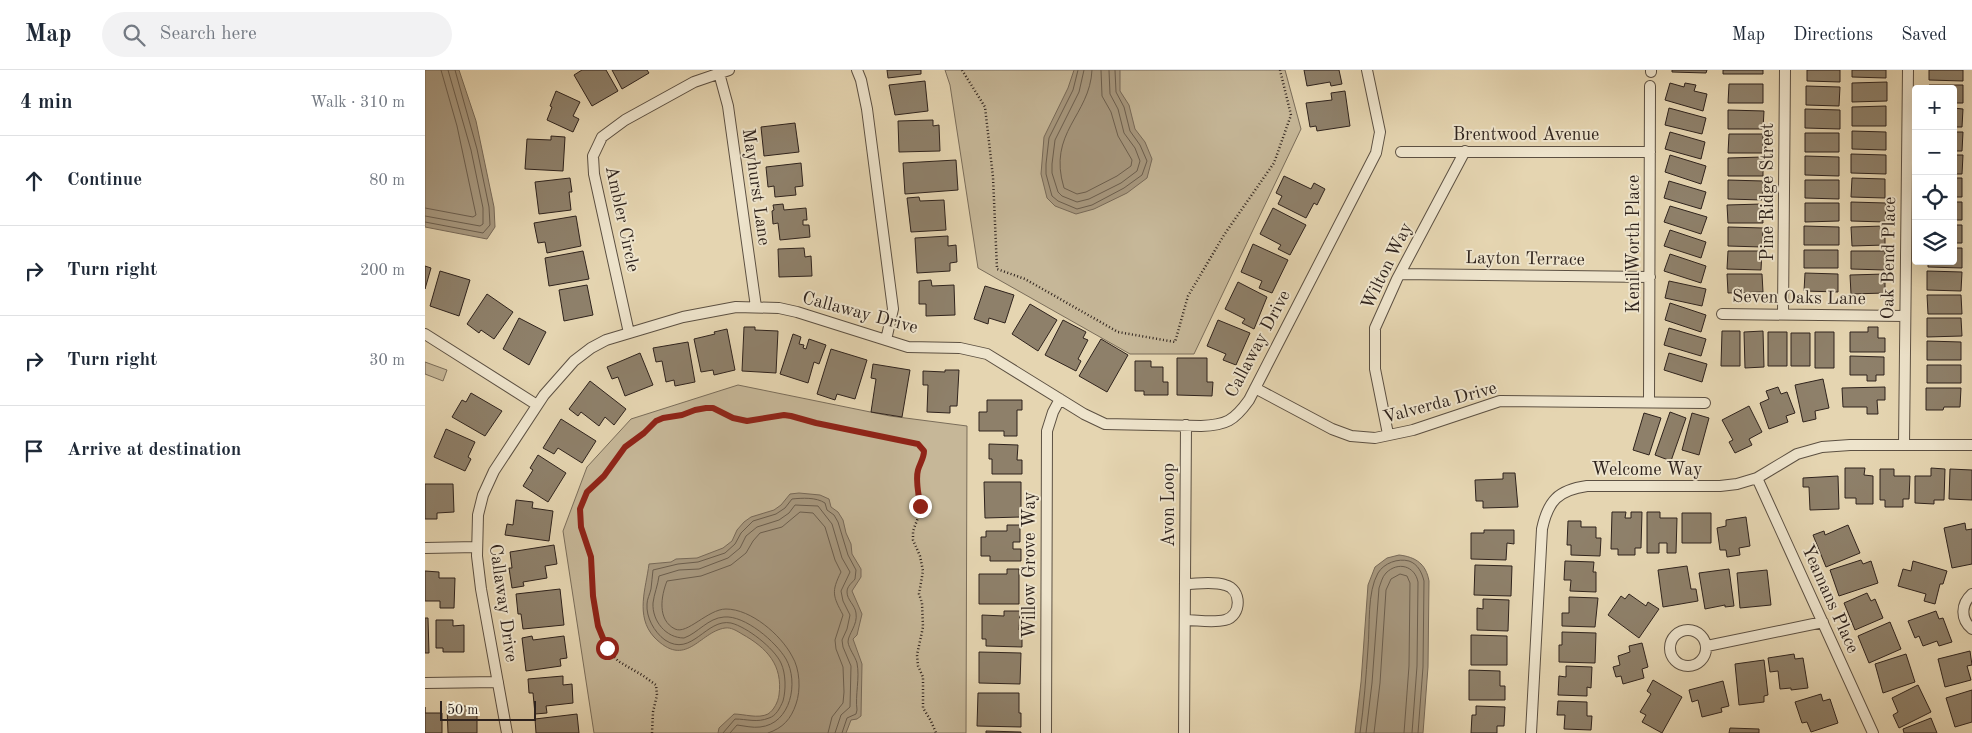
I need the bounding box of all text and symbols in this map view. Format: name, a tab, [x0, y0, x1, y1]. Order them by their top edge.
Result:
search box	[102, 12, 452, 57]
icon: search	[120, 21, 148, 49]
text: Map	[25, 23, 72, 47]
text: Search here	[160, 25, 257, 44]
text: Map	[1732, 26, 1765, 44]
text: Directions	[1793, 26, 1873, 44]
text: Saved	[1901, 26, 1947, 44]
map controls	[1912, 85, 1957, 265]
button: +	[1912, 85, 1957, 130]
text: 4 min	[20, 92, 73, 113]
text: Walk · 310 m	[310, 95, 405, 111]
street label: Pine Ridge Street	[1759, 123, 1777, 261]
street label: Brentwood Avenue	[1453, 126, 1599, 144]
street label: Mayhurst Lane	[739, 127, 773, 247]
button: −	[1912, 130, 1957, 175]
street label: Ambler Circle	[602, 164, 642, 274]
icon: ahead	[20, 167, 48, 195]
text: Continue	[67, 171, 142, 190]
text: 80 m	[369, 173, 405, 189]
street label: KenilWorth Place	[1625, 175, 1643, 313]
button: locate	[1912, 175, 1957, 220]
street label: Oak Bend Place	[1879, 196, 1899, 320]
street label: Wilton Way	[1358, 219, 1416, 312]
button: layers	[1912, 220, 1957, 265]
street label: Layton Terrace	[1465, 249, 1585, 269]
icon: right	[20, 257, 48, 285]
text: Turn right	[67, 261, 157, 280]
text: 200 m	[360, 263, 405, 279]
street label: Callaway Drive	[1222, 287, 1294, 401]
street label: Seven Oaks Lane	[1732, 288, 1866, 308]
street label: Callaway Drive	[800, 289, 920, 337]
icon: right	[20, 347, 48, 375]
text: Turn right	[67, 351, 157, 370]
text: 30 m	[369, 353, 405, 369]
street label: Valverda Drive	[1381, 379, 1499, 427]
icon: arrive	[20, 437, 48, 465]
text: Arrive at destination	[67, 441, 241, 460]
street label: Welcome Way	[1592, 461, 1703, 479]
street label: Avon Loop	[1160, 463, 1178, 547]
street label: Willow Grove Way	[1021, 491, 1039, 639]
route end	[909, 495, 932, 518]
street label: Yeamans Place	[1798, 542, 1862, 656]
street label: Callaway Drive	[486, 543, 520, 663]
route start	[596, 637, 619, 660]
scale bar	[440, 698, 536, 721]
text: 50 m	[447, 703, 478, 717]

